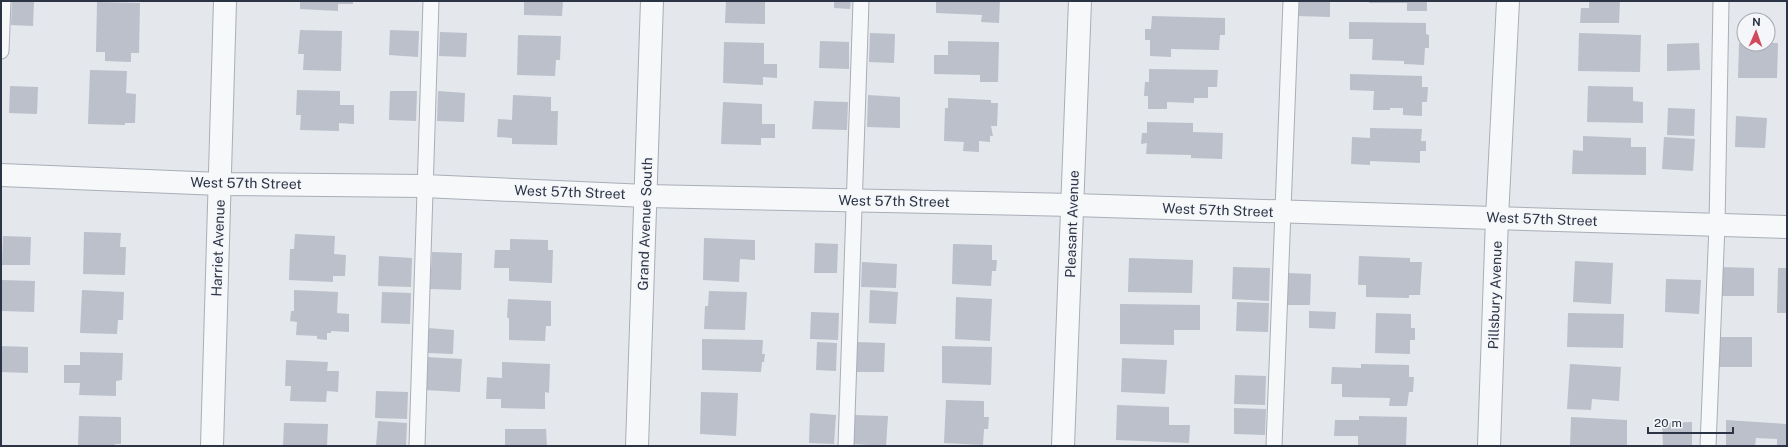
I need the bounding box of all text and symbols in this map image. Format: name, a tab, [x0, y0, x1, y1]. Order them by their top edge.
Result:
north arrow	[1736, 12, 1776, 52]
text: N	[1752, 16, 1761, 28]
street label: Grand Avenue South	[635, 157, 655, 291]
street label: Pleasant Avenue	[1062, 170, 1082, 278]
street label: West 57th Street	[190, 174, 302, 192]
street label: West 57th Street	[514, 182, 626, 202]
street label: West 57th Street	[838, 192, 950, 210]
street label: Harriet Avenue	[208, 199, 228, 297]
street label: West 57th Street	[1162, 200, 1274, 220]
street label: West 57th Street	[1486, 209, 1598, 229]
street label: Pillsbury Avenue	[1485, 240, 1505, 350]
scale bar	[1648, 409, 1733, 435]
text: 20 m	[1654, 416, 1682, 430]

